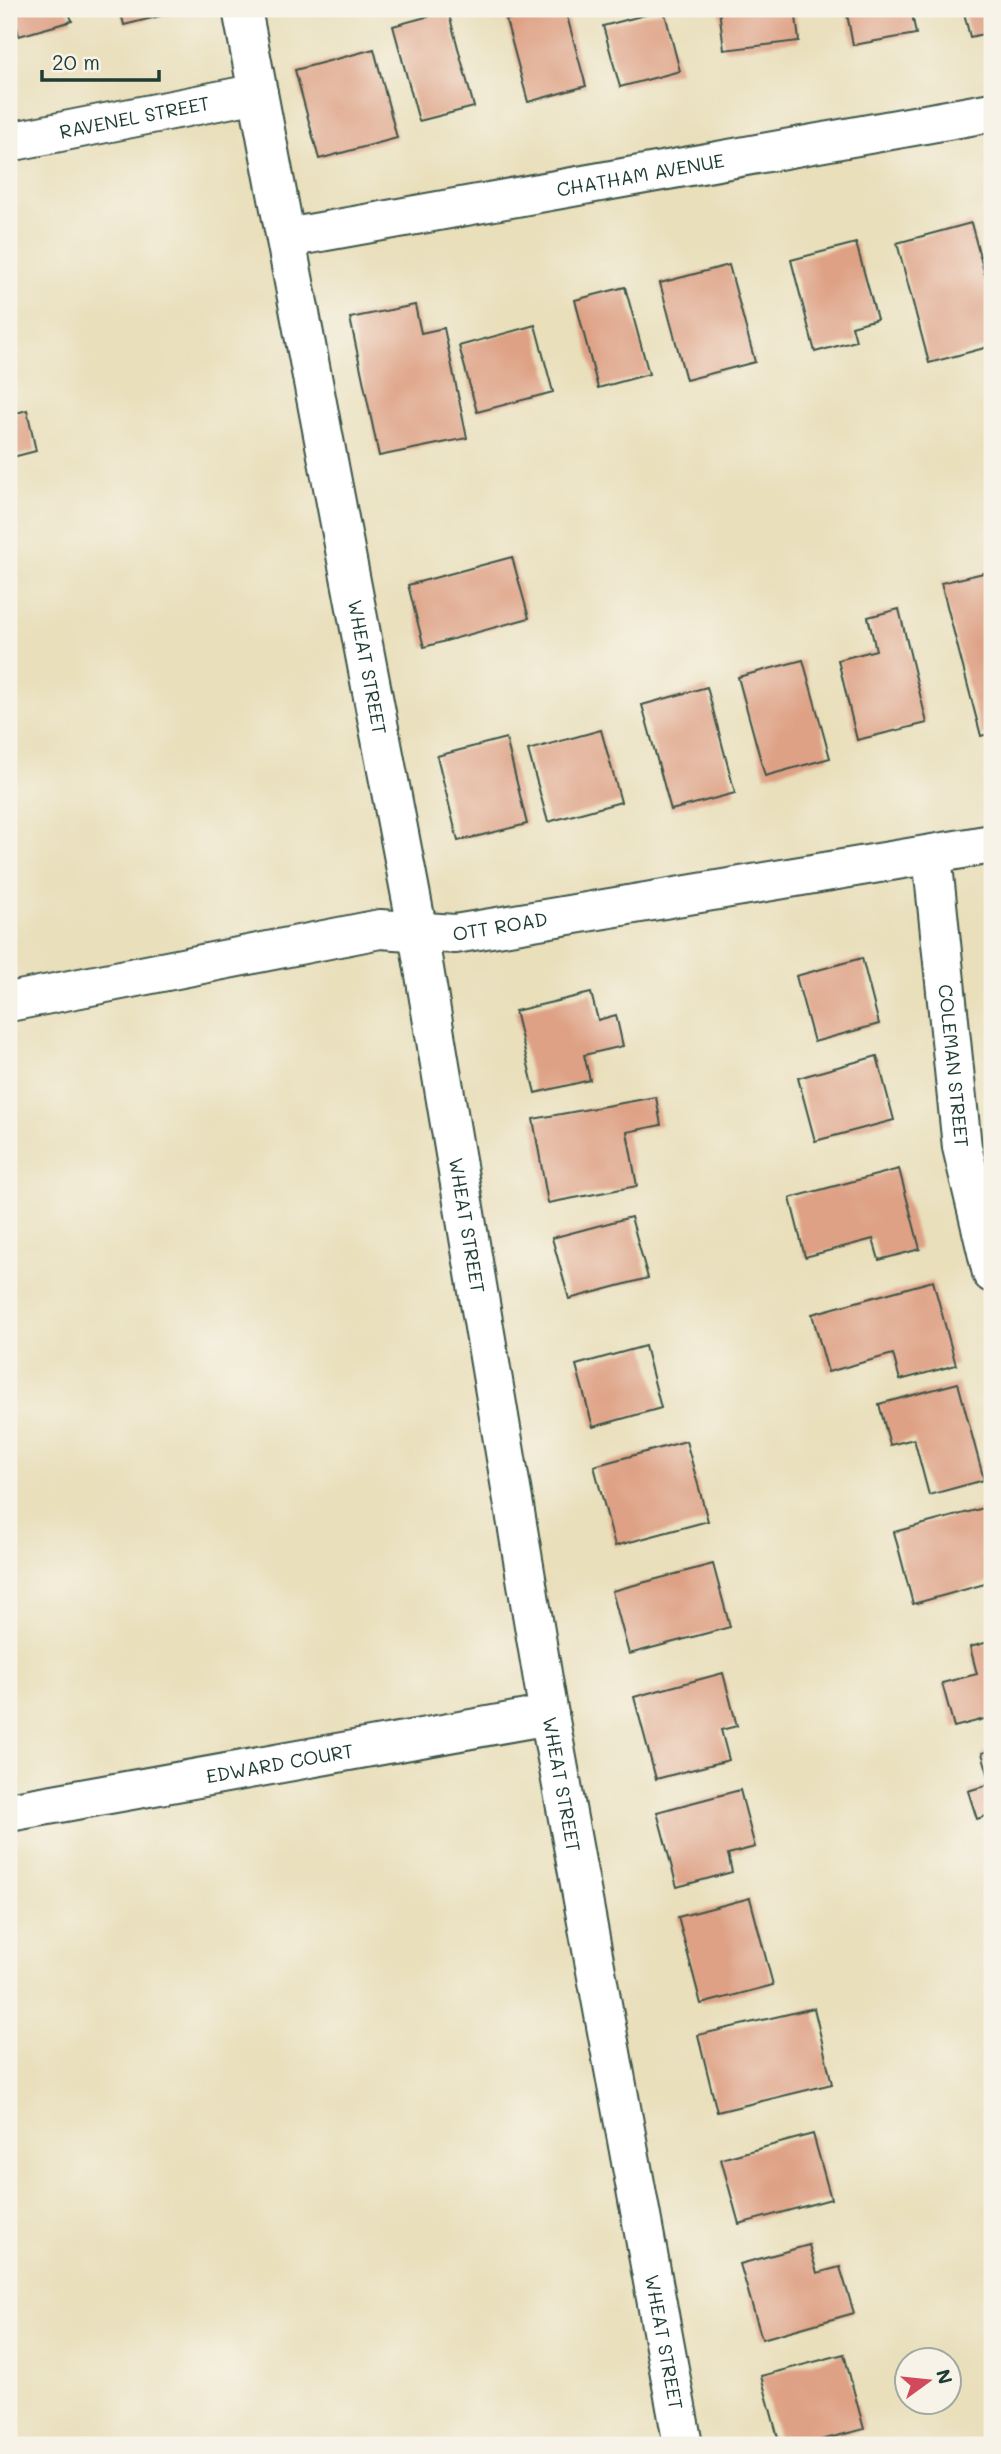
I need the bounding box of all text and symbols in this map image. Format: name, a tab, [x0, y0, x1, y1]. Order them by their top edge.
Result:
scale bar	[42, 38, 159, 82]
text: 20 m	[52, 48, 100, 75]
street label: RAVENEL STREET	[57, 90, 212, 144]
street label: CHATHAM AVENUE	[554, 147, 726, 202]
street label: WHEAT STREET	[343, 598, 393, 737]
street label: OTT ROAD	[451, 906, 549, 946]
street label: COLEMAN STREET	[933, 983, 975, 1149]
street label: WHEAT STREET	[444, 1156, 491, 1295]
street label: WHEAT STREET	[538, 1715, 587, 1854]
street label: EDWARD COURT	[204, 1737, 355, 1788]
street label: WHEAT STREET	[640, 2272, 689, 2411]
north arrow	[892, 2346, 962, 2416]
text: N	[931, 2366, 959, 2387]

